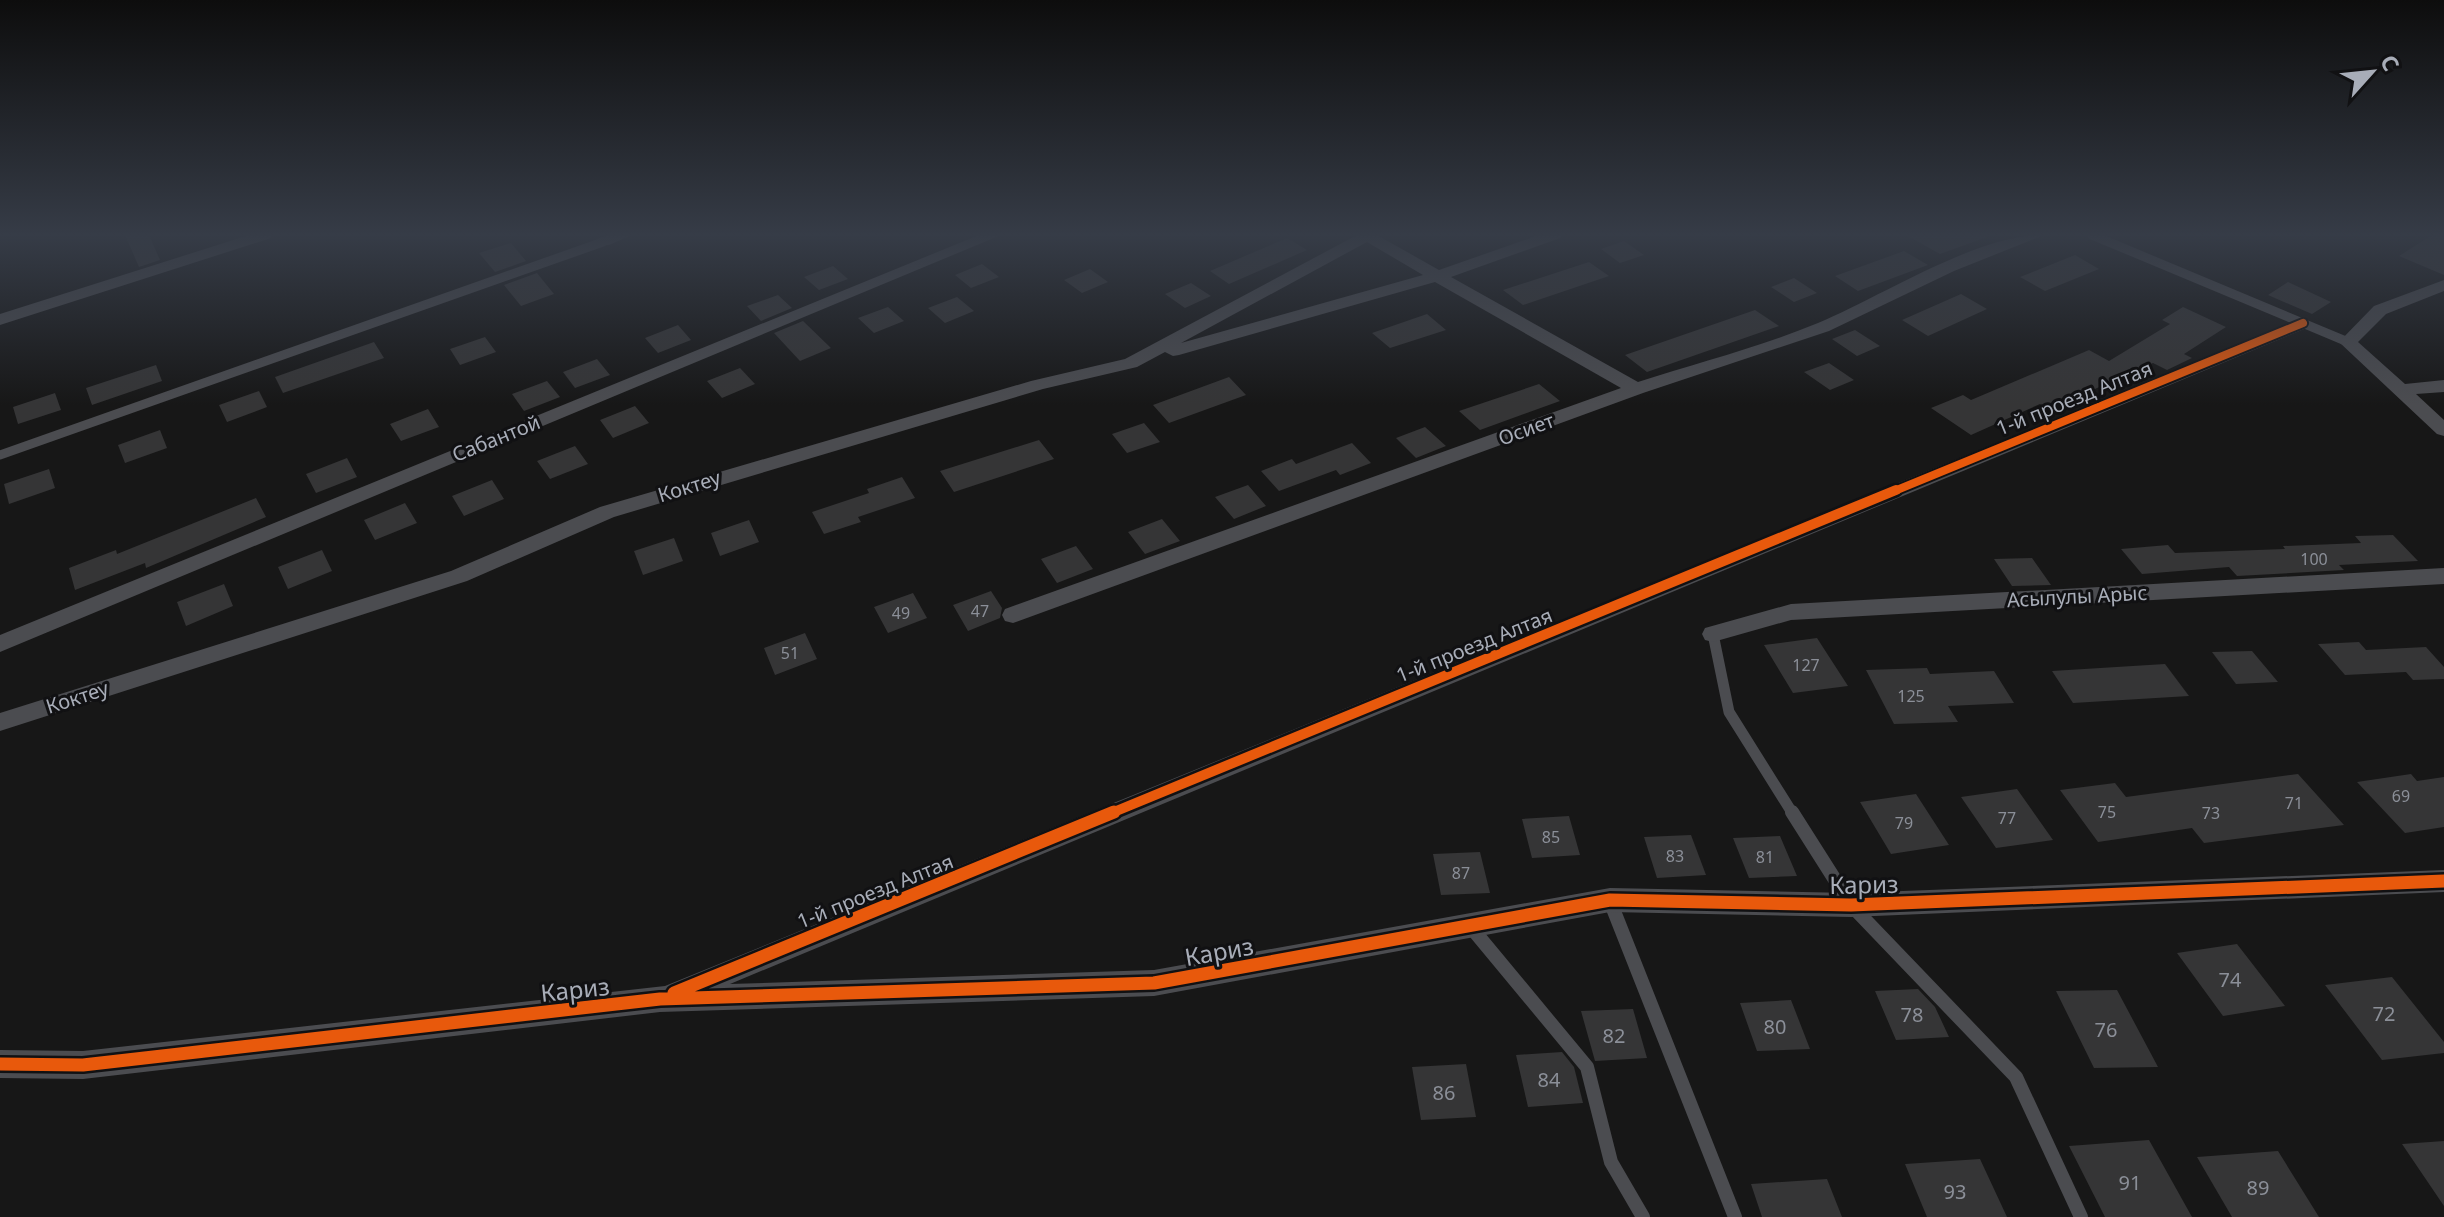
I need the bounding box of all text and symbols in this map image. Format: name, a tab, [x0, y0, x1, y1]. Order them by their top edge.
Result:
north arrow	[2332, 32, 2412, 112]
text: С	[2374, 49, 2407, 76]
street label: 1-й проезд Алтая	[1992, 354, 2156, 442]
street label: Осиет	[1494, 406, 1558, 452]
street label: Сабантой	[448, 408, 544, 468]
street label: Коктеу	[654, 463, 724, 508]
house number: 100	[2300, 548, 2328, 570]
street label: Асылулы Арыс	[2006, 579, 2148, 613]
house number: 47	[971, 600, 989, 622]
street label: 1-й проезд Алтая	[1392, 601, 1556, 689]
house number: 49	[892, 602, 910, 624]
house number: 51	[781, 642, 799, 664]
house number: 127	[1792, 654, 1820, 676]
street label: Коктеу	[42, 674, 113, 720]
house number: 125	[1897, 685, 1925, 707]
house number: 69	[2392, 785, 2410, 807]
house number: 71	[2285, 792, 2303, 814]
house number: 75	[2098, 801, 2116, 823]
house number: 73	[2202, 802, 2220, 824]
house number: 77	[1998, 807, 2016, 829]
house number: 79	[1895, 812, 1913, 834]
house number: 85	[1542, 826, 1560, 848]
house number: 83	[1666, 845, 1684, 867]
house number: 81	[1756, 846, 1774, 868]
street label: 1-й проезд Алтая	[793, 847, 957, 935]
house number: 87	[1452, 862, 1470, 884]
street label: Кариз	[1829, 867, 1899, 901]
street label: Кариз	[1182, 929, 1256, 973]
house number: 74	[2219, 966, 2242, 993]
street label: Кариз	[539, 969, 611, 1009]
house number: 72	[2373, 1000, 2395, 1027]
house number: 78	[1901, 1001, 1923, 1028]
house number: 80	[1764, 1013, 1786, 1040]
house number: 76	[2095, 1016, 2117, 1043]
house number: 82	[1603, 1022, 1625, 1049]
house number: 84	[1538, 1066, 1561, 1093]
house number: 86	[1433, 1079, 1455, 1106]
house number: 91	[2119, 1169, 2141, 1196]
house number: 89	[2247, 1174, 2269, 1201]
house number: 93	[1944, 1178, 1966, 1205]

